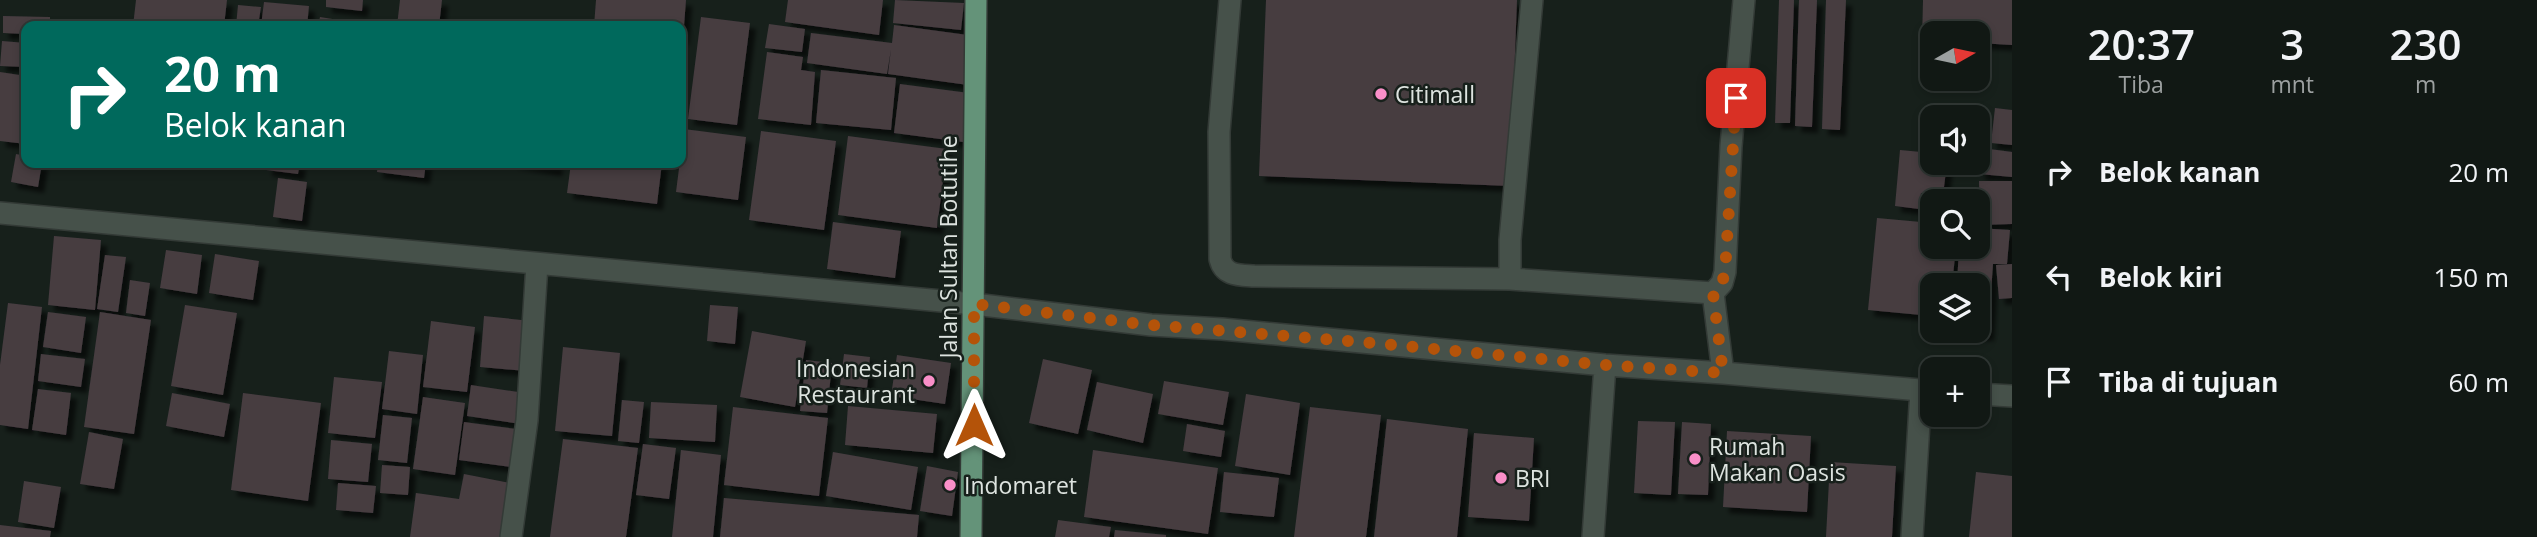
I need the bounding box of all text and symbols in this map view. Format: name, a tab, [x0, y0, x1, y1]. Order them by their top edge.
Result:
text: 20:37	[2087, 15, 2195, 72]
text: 3	[2280, 15, 2304, 72]
text: 230	[2390, 15, 2462, 72]
north arrow	[1920, 21, 1990, 91]
map controls	[1920, 21, 1990, 427]
text: 20 m	[164, 40, 281, 106]
icon: right	[49, 49, 140, 140]
pin	[1706, 68, 1766, 128]
text: Tiba	[2119, 68, 2164, 100]
text: mnt	[2270, 68, 2314, 100]
text: m	[2415, 68, 2436, 100]
place label: Citimall	[1395, 78, 1475, 110]
icon: arrive	[1717, 79, 1755, 117]
marker: Citimall	[1373, 86, 1389, 102]
text: Belok kanan	[164, 103, 347, 146]
button: sound	[1920, 105, 1990, 175]
street label: Jalan Sultan Botutihe	[932, 135, 964, 361]
icon: right	[2040, 153, 2078, 191]
text: Belok kanan	[2099, 154, 2260, 190]
text: 20 m	[2448, 154, 2509, 190]
button: search	[1920, 189, 1990, 259]
icon: left	[2040, 258, 2078, 296]
text: Belok kiri	[2099, 259, 2223, 295]
text: 150 m	[2434, 259, 2509, 295]
button: layers	[1920, 273, 1990, 343]
place label: Indonesian Restaurant	[796, 352, 915, 410]
button: +	[1920, 357, 1990, 427]
icon: arrive	[2040, 363, 2078, 401]
text: Tiba di tujuan	[2099, 364, 2278, 400]
text: 60 m	[2448, 364, 2509, 400]
marker: Indonesian Restaurant	[921, 373, 937, 389]
position arrow	[937, 388, 1011, 462]
place label: Rumah Makan Oasis	[1709, 430, 1846, 488]
marker: Rumah Makan Oasis	[1687, 451, 1703, 467]
place label: BRI	[1515, 462, 1550, 494]
place label: Indomaret	[964, 469, 1077, 501]
marker: BRI	[1493, 470, 1509, 486]
marker: Indomaret	[942, 477, 958, 493]

